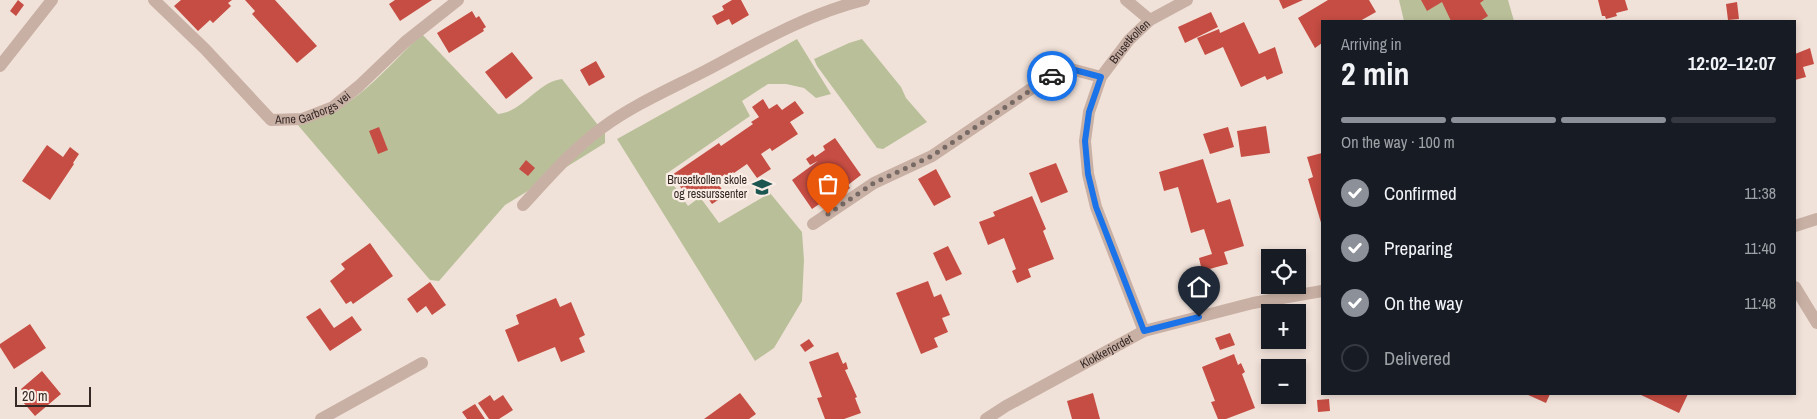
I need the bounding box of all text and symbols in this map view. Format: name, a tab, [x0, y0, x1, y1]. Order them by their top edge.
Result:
street label: Brusetkollen	[1106, 16, 1154, 67]
text: Arriving in	[1341, 33, 1402, 55]
text: 12:02–12:07	[1688, 50, 1776, 76]
courier	[1027, 51, 1077, 101]
text: 2 min	[1341, 52, 1410, 95]
icon: car	[1038, 62, 1066, 90]
street label: Arne Garborgs vei	[274, 88, 354, 128]
text: On the way · 100 m	[1341, 131, 1455, 153]
pin	[807, 163, 849, 214]
icon: bag	[814, 170, 842, 198]
place label: Brusetkollen skole og ressurssenter	[667, 172, 748, 202]
school or university icon: Brusetkollen skole og ressurssenter	[751, 176, 773, 198]
icon: check	[1341, 179, 1369, 207]
text: Confirmed	[1384, 180, 1457, 206]
text: 11:38	[1744, 182, 1776, 204]
icon: check	[1341, 234, 1369, 262]
text: Preparing	[1384, 235, 1452, 261]
text: 11:40	[1744, 237, 1776, 259]
map controls	[1261, 249, 1306, 404]
button: locate	[1261, 249, 1306, 294]
pin	[1178, 266, 1220, 317]
icon: home	[1185, 273, 1213, 301]
icon: check	[1341, 289, 1369, 317]
text: On the way	[1384, 290, 1463, 316]
text: 11:48	[1744, 292, 1776, 314]
button: +	[1261, 304, 1306, 349]
street label: Klokkerjordet	[1077, 331, 1136, 372]
text: Delivered	[1384, 345, 1451, 371]
button: −	[1261, 359, 1306, 404]
scale bar	[15, 384, 91, 407]
text: 20 m	[22, 387, 48, 405]

